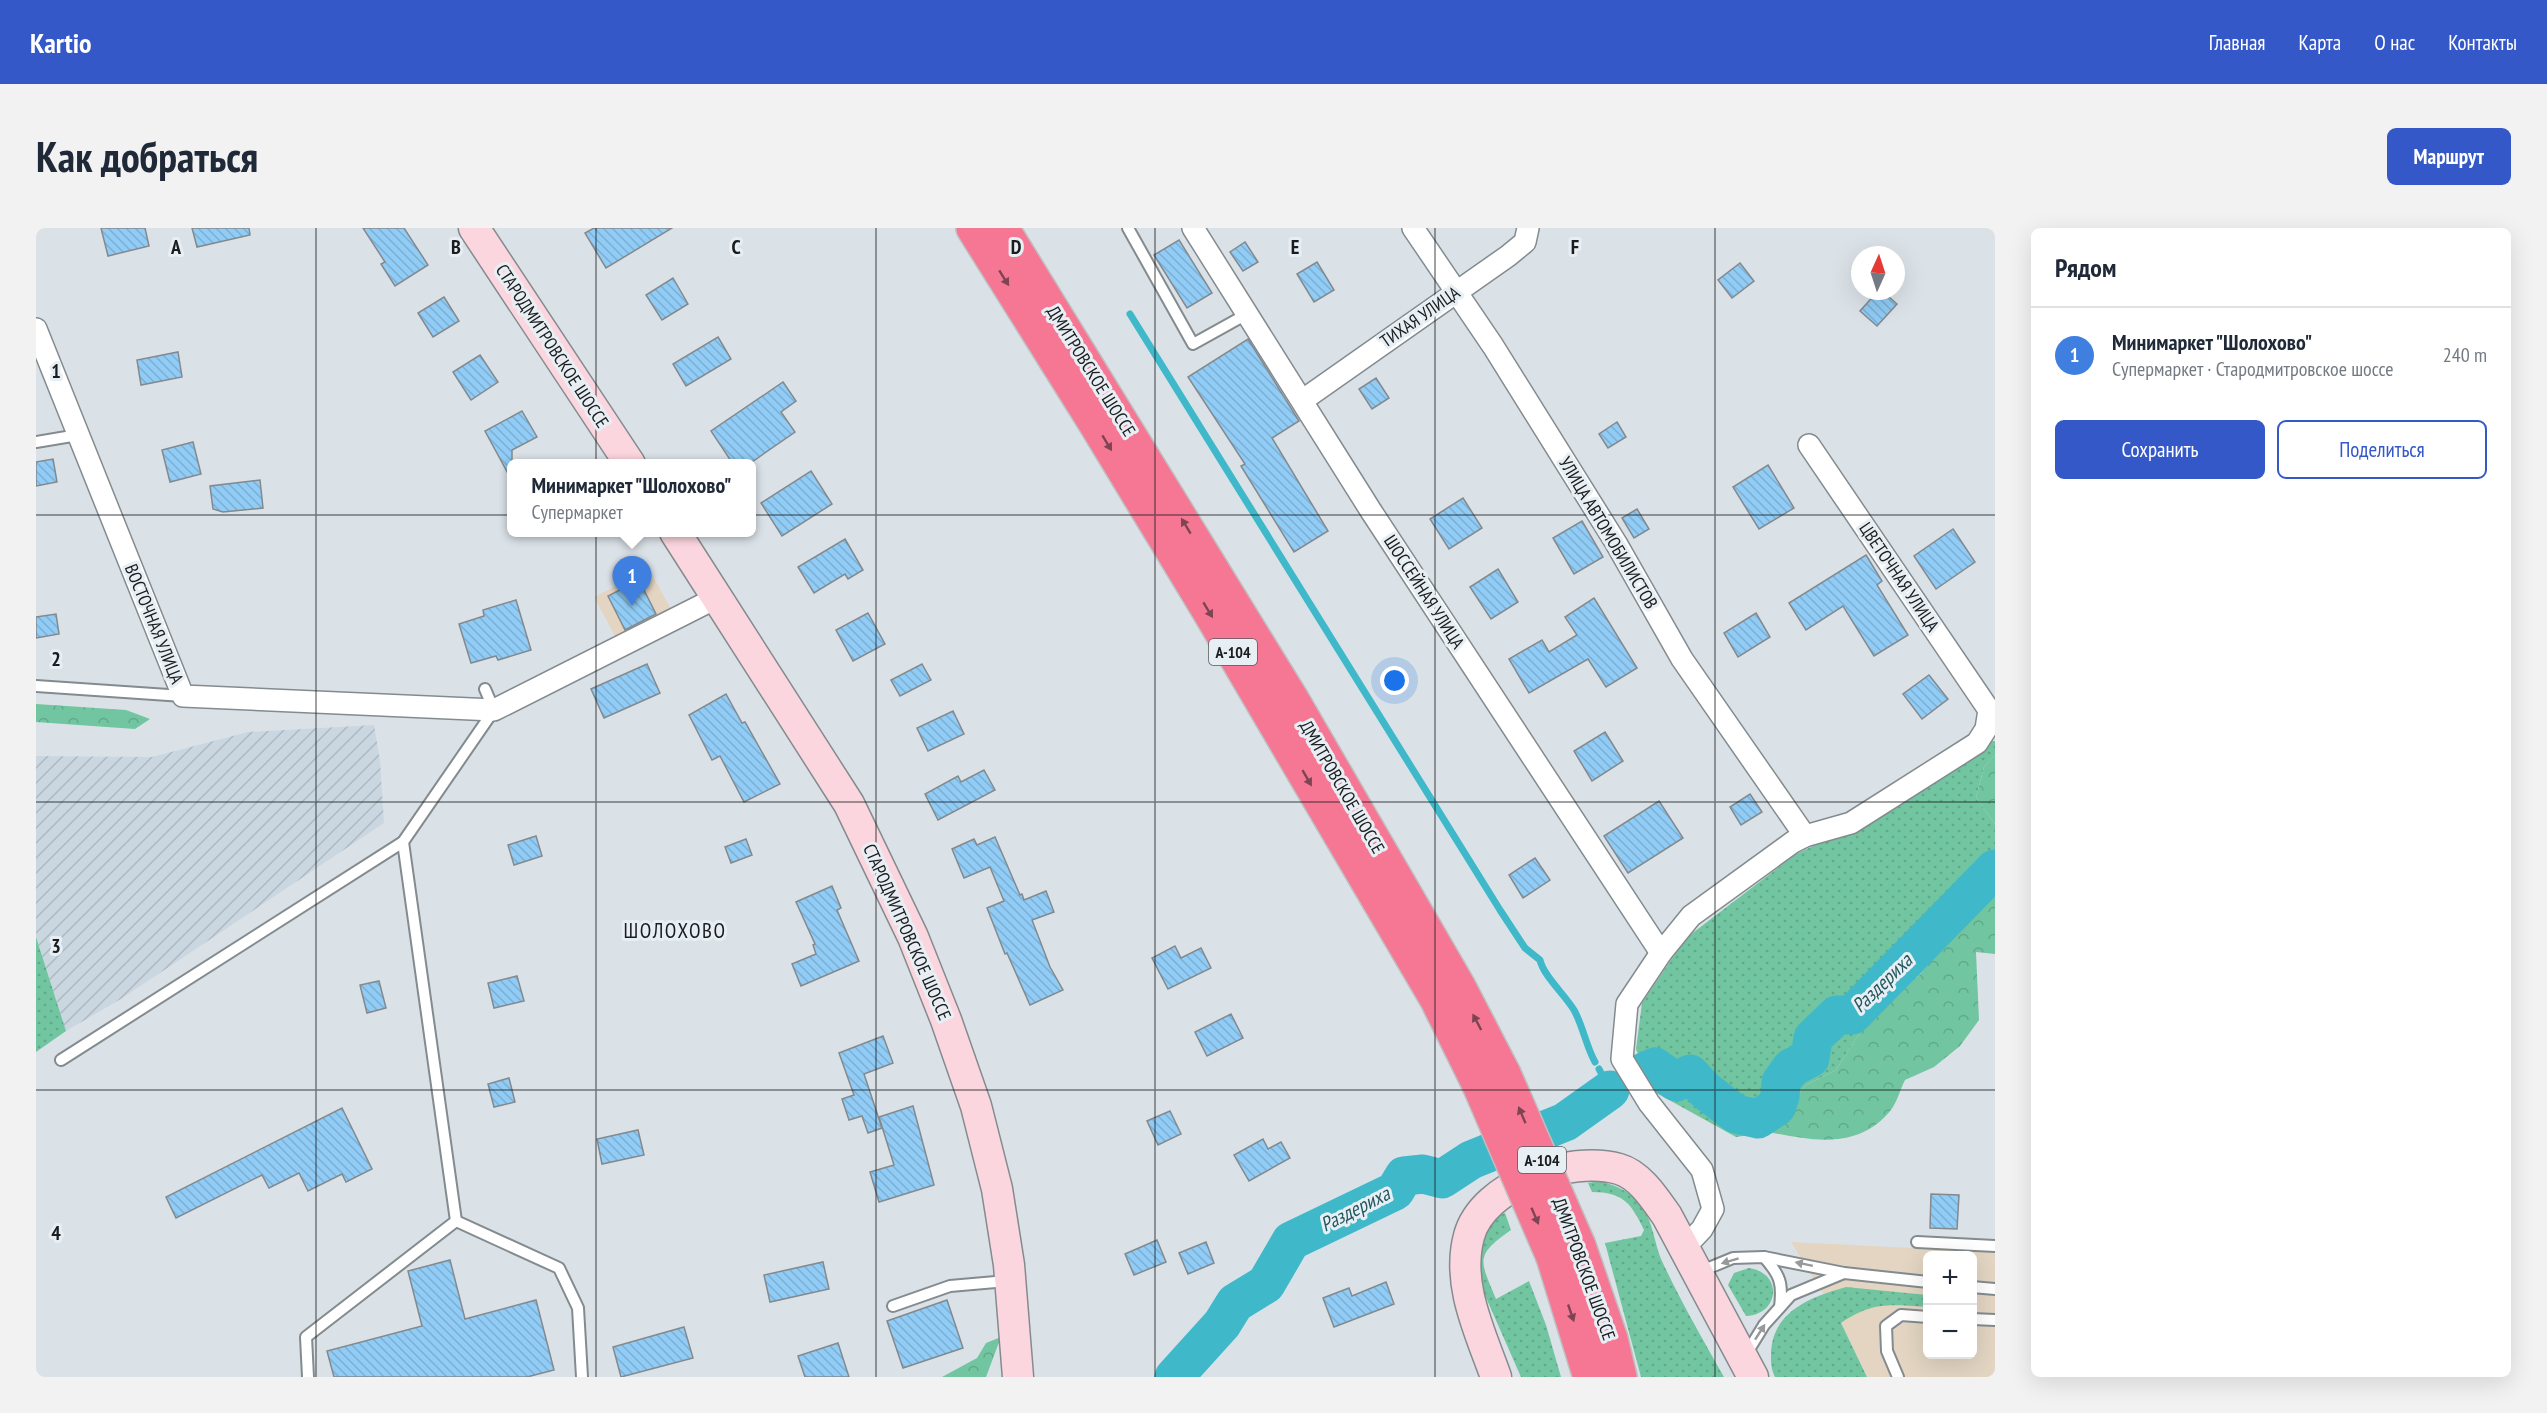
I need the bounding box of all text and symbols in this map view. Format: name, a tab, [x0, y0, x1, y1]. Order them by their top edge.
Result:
text: Kartio	[30, 24, 92, 61]
text: Главная	[2209, 29, 2265, 56]
text: Карта	[2298, 29, 2341, 56]
text: О нас	[2374, 29, 2415, 56]
text: Контакты	[2448, 29, 2517, 56]
button: Маршрут	[2387, 128, 2511, 185]
text: Как добраться	[36, 129, 258, 184]
text: A	[170, 234, 182, 260]
text: B	[451, 234, 461, 260]
text: C	[731, 234, 741, 260]
text: D	[1011, 234, 1022, 260]
text: E	[1291, 234, 1299, 260]
text: F	[1571, 234, 1579, 260]
north arrow	[1851, 246, 1905, 300]
text: Рядом	[2055, 251, 2116, 284]
street label: СТАРОДМИТРОВСКОЕ ШОССЕ	[491, 260, 614, 432]
one-way arrow	[998, 269, 1009, 286]
street label: ТИХАЯ УЛИЦА	[1375, 281, 1464, 352]
street label: ДМИТРОВСКОЕ ШОССЕ	[1042, 301, 1141, 440]
text: Минимаркет "Шолохово"	[2112, 328, 2312, 356]
text: 1	[2070, 342, 2079, 368]
text: 240 m	[2443, 342, 2487, 368]
text: Супермаркет · Стародмитровское шоссе	[2112, 356, 2394, 382]
text: 1	[51, 358, 61, 384]
button: Сохранить	[2055, 420, 2265, 479]
button: Поделиться	[2277, 420, 2487, 479]
one-way arrow	[1102, 435, 1113, 451]
street label: УЛИЦА АВТОМОБИЛИСТОВ	[1554, 453, 1663, 613]
popup	[507, 459, 756, 537]
text: Минимаркет "Шолохово"	[531, 471, 732, 499]
text: Супермаркет	[531, 499, 623, 525]
one-way arrow	[1180, 518, 1191, 534]
street label: ЦВЕТОЧНАЯ УЛИЦА	[1854, 518, 1945, 636]
street label: ШОССЕЙНАЯ УЛИЦА	[1379, 530, 1470, 653]
pin: 1	[612, 556, 652, 606]
street label: ВОСТОЧНАЯ УЛИЦА	[120, 561, 189, 688]
one-way arrow	[1202, 602, 1213, 618]
road number: А-104	[1209, 639, 1257, 665]
text: 2	[51, 646, 61, 672]
your location	[1380, 666, 1409, 695]
street label: ДМИТРОВСКОЕ ШОССЕ	[1295, 716, 1390, 857]
one-way arrow	[1301, 770, 1312, 786]
street label: СТАРОДМИТРОВСКОЕ ШОССЕ	[858, 840, 957, 1023]
district label: ШОЛОХОВО	[624, 917, 726, 944]
text: 3	[51, 933, 61, 959]
water label: Раздериха	[1846, 947, 1918, 1018]
one-way arrow	[1472, 1014, 1482, 1031]
one-way arrow	[1518, 1107, 1527, 1124]
road number: А-104	[1518, 1147, 1566, 1173]
water label: Раздериха	[1316, 1180, 1395, 1237]
street label: ДМИТРОВСКОЕ ШОССЕ	[1548, 1194, 1621, 1343]
one-way arrow	[1530, 1207, 1540, 1225]
text: 4	[51, 1220, 61, 1246]
map controls	[1923, 1251, 1977, 1359]
button: +	[1923, 1251, 1977, 1305]
one-way arrow	[1720, 1257, 1738, 1266]
one-way arrow	[1795, 1259, 1814, 1268]
one-way arrow	[1567, 1304, 1577, 1322]
button: −	[1923, 1305, 1977, 1359]
one-way arrow	[1755, 1324, 1766, 1340]

